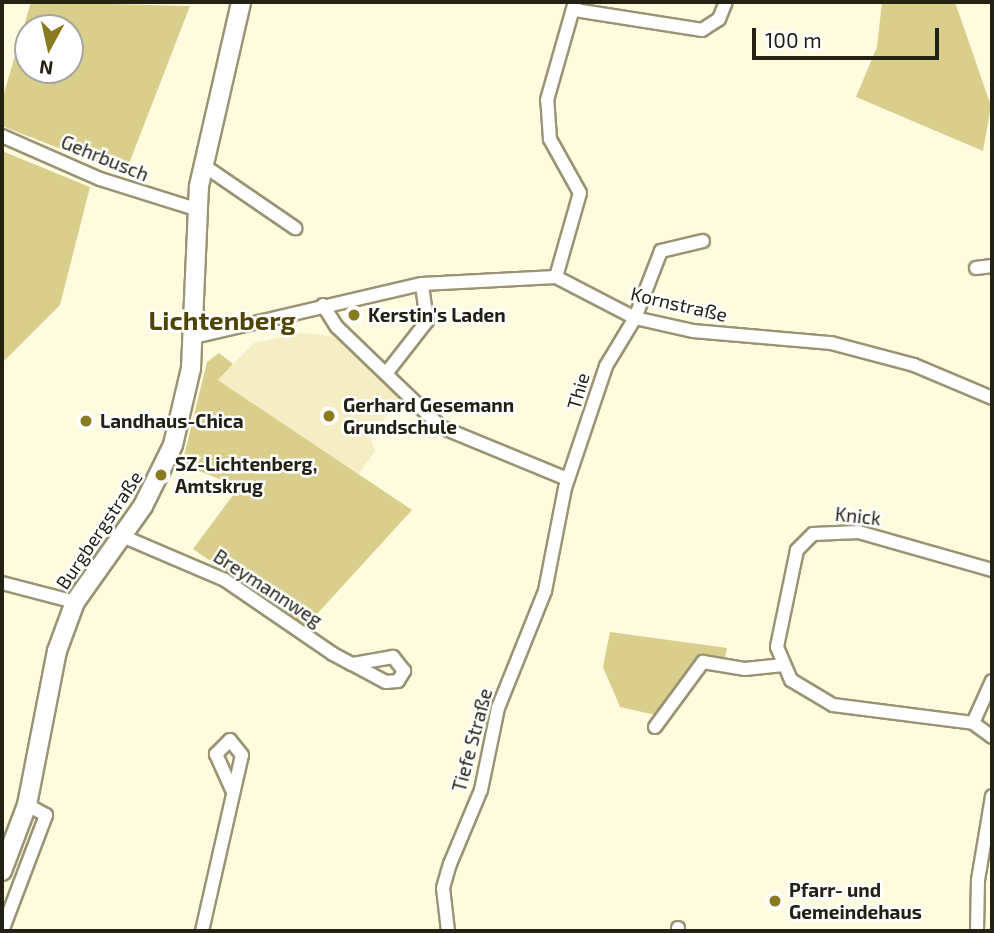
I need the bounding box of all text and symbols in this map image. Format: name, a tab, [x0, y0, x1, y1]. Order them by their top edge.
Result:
north arrow	[14, 14, 84, 84]
scale bar	[756, 14, 943, 58]
text: 100 m	[765, 27, 822, 52]
text: N	[38, 56, 55, 81]
street label: Gehrbusch	[58, 130, 152, 186]
street label: Kornstraße	[628, 282, 730, 326]
district label: Lichtenberg	[148, 304, 296, 336]
place label: Kerstin's Laden	[368, 304, 506, 326]
marker: Kerstin's Laden	[346, 307, 362, 323]
street label: Thie	[562, 370, 594, 412]
place label: Gerhard Gesemann Grundschule	[343, 394, 514, 438]
marker: Gerhard Gesemann Grundschule	[321, 408, 337, 424]
place label: Landhaus-Chica	[100, 410, 244, 432]
marker: Landhaus-Chica	[78, 413, 94, 429]
place label: SZ-Lichtenberg, Amtskrug	[175, 453, 317, 497]
street label: Burgbergstraße	[51, 466, 147, 594]
marker: SZ-Lichtenberg, Amtskrug	[153, 467, 169, 483]
street label: Knick	[834, 502, 882, 530]
street label: Breymannweg	[209, 544, 327, 632]
street label: Tiefe Straße	[447, 686, 497, 794]
place label: Pfarr- und Gemeindehaus	[789, 879, 922, 923]
marker: Pfarr- und Gemeindehaus	[767, 893, 783, 909]

